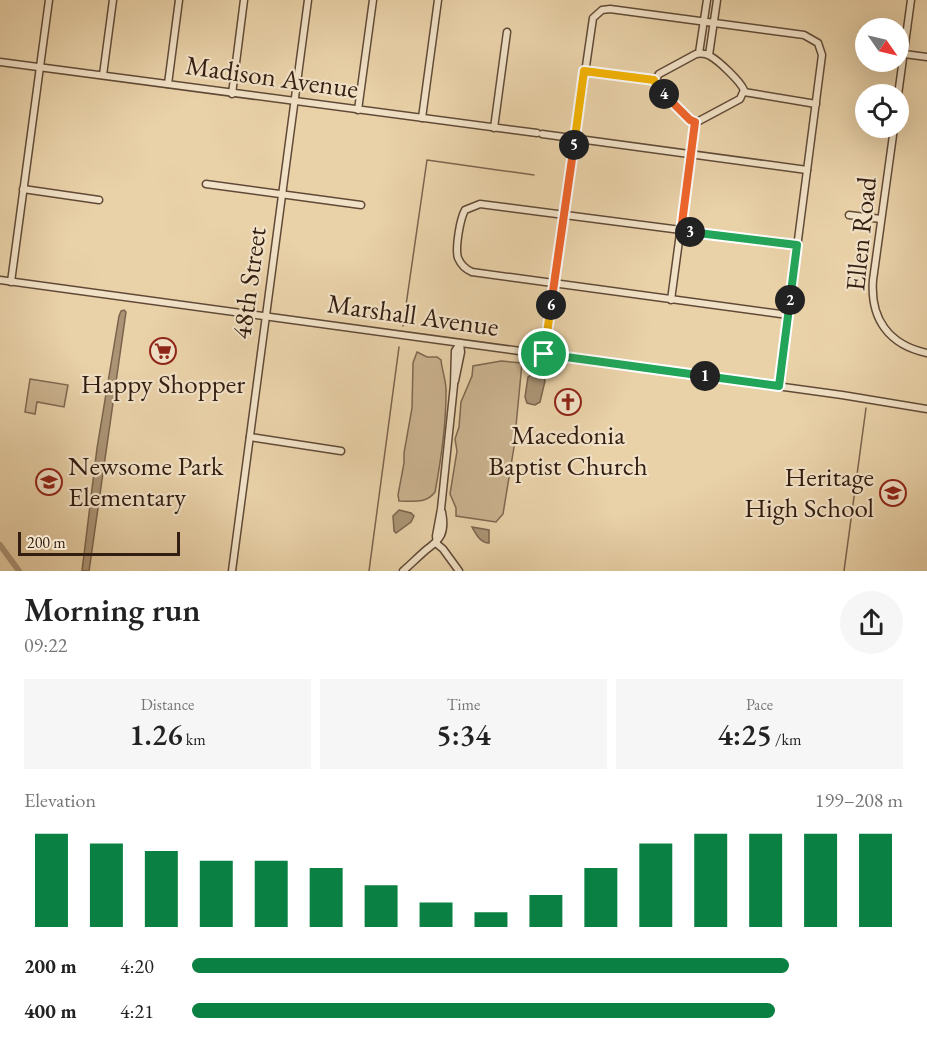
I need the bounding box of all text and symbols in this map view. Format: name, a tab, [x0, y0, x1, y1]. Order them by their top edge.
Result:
north arrow	[855, 18, 909, 72]
map controls	[855, 18, 909, 138]
street label: Madison Avenue	[183, 47, 361, 106]
pin: 4	[649, 79, 679, 109]
text: 4	[660, 83, 668, 104]
button: locate	[855, 84, 909, 138]
pin: 5	[559, 130, 589, 160]
text: 5	[570, 134, 578, 155]
street label: Ellen Road	[837, 175, 884, 293]
pin: 3	[675, 217, 705, 247]
text: 3	[686, 221, 694, 242]
street label: 48th Street	[223, 224, 274, 341]
street label: Marshall Avenue	[325, 285, 501, 344]
pin: 2	[775, 285, 805, 315]
text: 2	[786, 289, 794, 310]
pin: 6	[536, 290, 566, 320]
text: 6	[547, 294, 555, 315]
pin	[518, 328, 569, 379]
supermarket icon: Happy Shopper	[148, 336, 178, 366]
icon: arrive	[527, 337, 560, 370]
pin: 1	[690, 361, 720, 391]
text: 1	[701, 365, 709, 386]
place label: Happy Shopper	[81, 366, 245, 401]
church icon: Macedonia Baptist Church	[553, 387, 583, 417]
place label: Macedonia Baptist Church	[488, 417, 648, 483]
place label: Newsome Park Elementary	[68, 448, 224, 514]
place label: Heritage High School	[744, 459, 874, 525]
school or university icon: Newsome Park Elementary	[34, 467, 64, 497]
school or university icon: Heritage High School	[878, 478, 908, 508]
scale bar	[18, 529, 180, 556]
text: 200 m	[27, 532, 66, 553]
text: Morning run	[24, 588, 201, 631]
button: share	[840, 591, 903, 654]
text: 09:22	[24, 632, 67, 658]
text: Distance	[141, 694, 194, 715]
text: Time	[447, 694, 480, 715]
text: Pace	[746, 694, 773, 715]
text: 1.26	[129, 715, 183, 754]
text: 5:34	[436, 715, 491, 754]
text: 4:25	[718, 715, 772, 754]
text: km	[183, 729, 206, 750]
text: /km	[772, 729, 801, 750]
text: Elevation	[24, 787, 96, 813]
text: 199–208 m	[815, 787, 903, 813]
text: 200 m	[24, 953, 77, 979]
text: 4:20	[120, 953, 154, 979]
text: 400 m	[24, 998, 77, 1024]
text: 4:21	[120, 998, 154, 1024]

